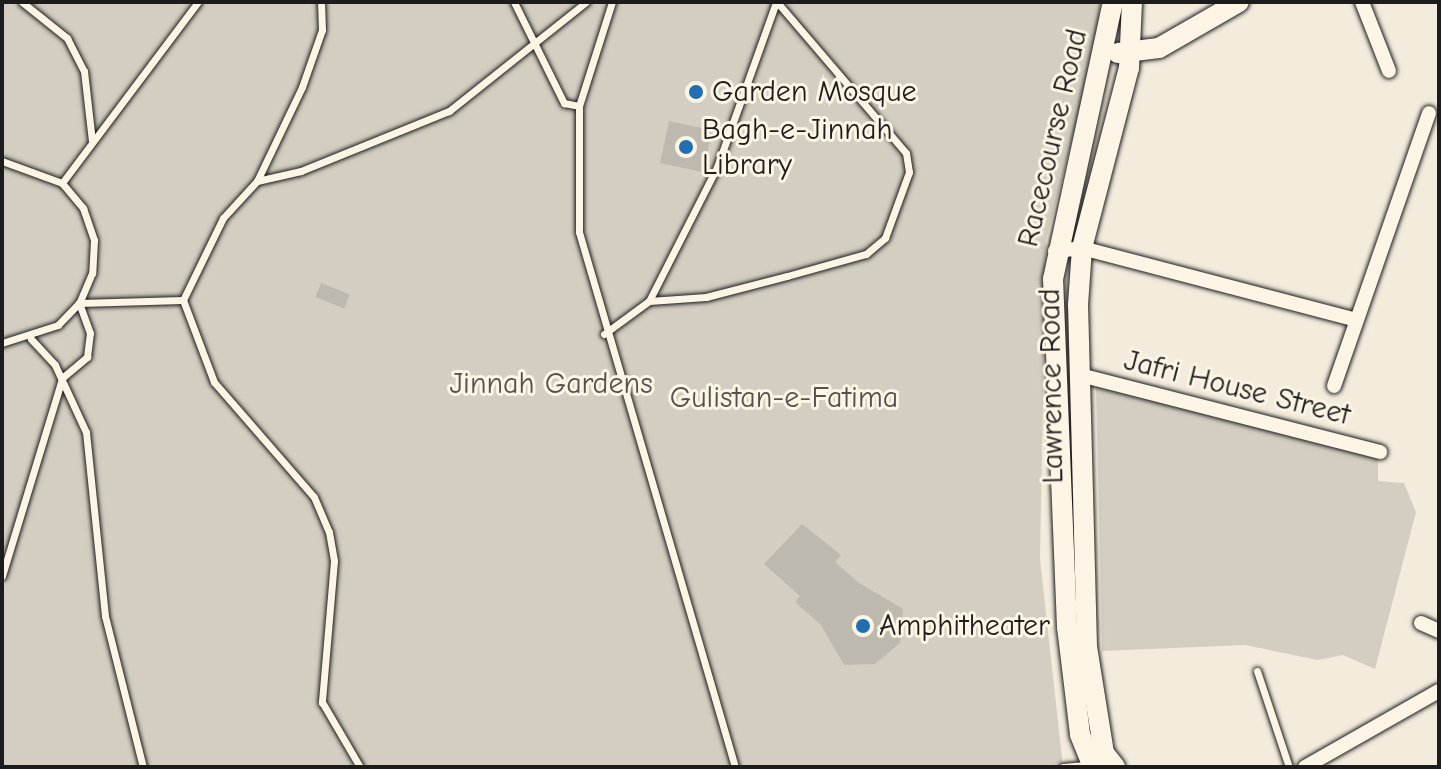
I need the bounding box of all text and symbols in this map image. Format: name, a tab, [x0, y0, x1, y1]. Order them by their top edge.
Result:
street label: Racecourse Road	[1010, 26, 1096, 250]
place label: Garden Mosque	[712, 74, 917, 110]
marker: Garden Mosque	[687, 83, 705, 101]
place label: Bagh-e-Jinnah Library	[702, 112, 892, 182]
marker: Bagh-e-Jinnah Library	[677, 138, 695, 156]
street label: Lawrence Road	[1032, 288, 1072, 484]
street label: Jafri House Street	[1120, 343, 1354, 433]
park label: Jinnah Gardens	[449, 366, 653, 402]
park label: Gulistan-e-Fatima	[670, 380, 898, 416]
place label: Amphitheater	[879, 608, 1050, 644]
marker: Amphitheater	[854, 617, 872, 635]

